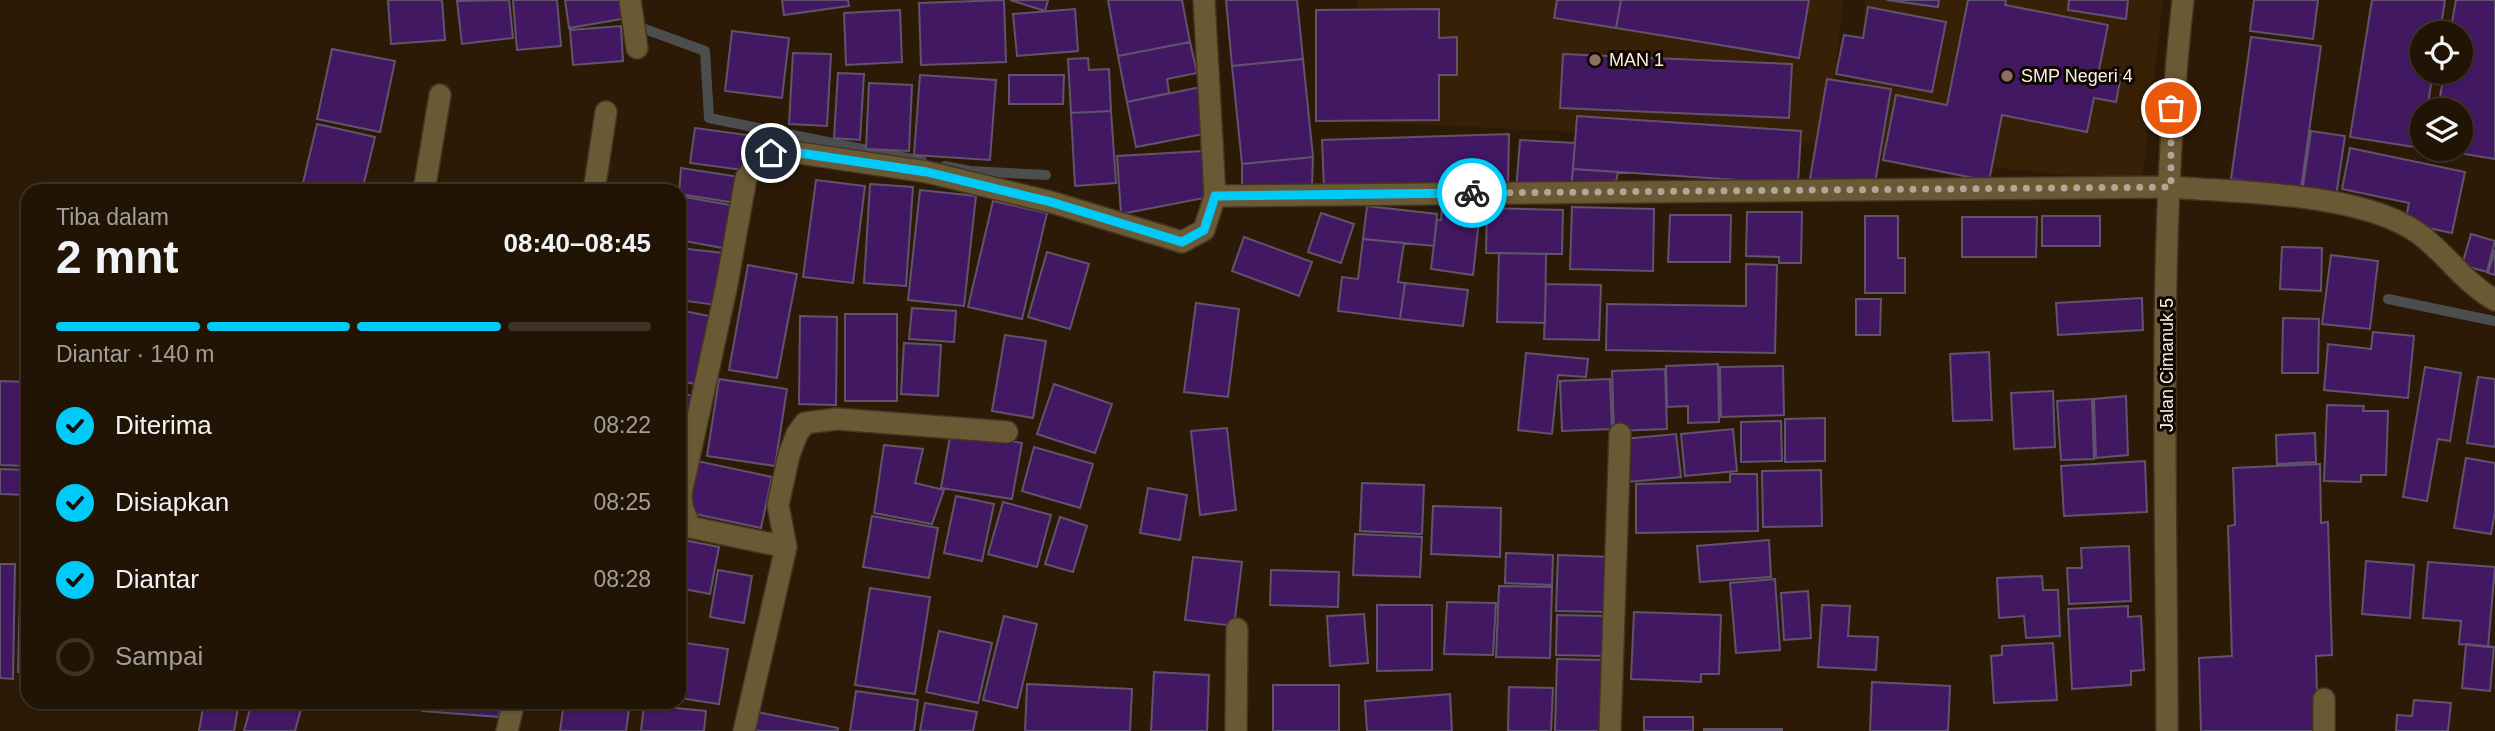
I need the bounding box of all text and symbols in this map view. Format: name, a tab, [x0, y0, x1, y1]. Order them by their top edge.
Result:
map controls	[2410, 21, 2473, 161]
button: locate	[2410, 21, 2473, 84]
place label: MAN 1	[1609, 50, 1664, 70]
marker: MAN 1	[1587, 52, 1603, 68]
place label: SMP Negeri 4	[2021, 66, 2133, 86]
marker: SMP Negeri 4	[1999, 68, 2015, 84]
pin	[2141, 78, 2201, 138]
icon: bag	[2152, 89, 2190, 127]
button: layers	[2410, 98, 2473, 161]
pin	[741, 123, 801, 183]
icon: home	[752, 134, 790, 172]
courier	[1437, 158, 1507, 228]
icon: bike	[1453, 174, 1491, 212]
text: Tiba dalam	[56, 204, 169, 230]
text: 08:40–08:45	[504, 228, 651, 258]
text: 2 mnt	[56, 231, 179, 283]
street label: Jalan Cimanuk 5	[2157, 298, 2177, 432]
text: Diantar · 140 m	[56, 341, 215, 367]
icon: check	[56, 407, 94, 445]
text: Diterima	[115, 410, 212, 440]
text: 08:22	[593, 412, 651, 438]
icon: check	[56, 484, 94, 522]
text: Disiapkan	[115, 487, 229, 517]
text: 08:25	[593, 489, 651, 515]
icon: check	[56, 561, 94, 599]
text: Diantar	[115, 564, 199, 594]
text: 08:28	[593, 566, 651, 592]
text: Sampai	[115, 641, 203, 671]

